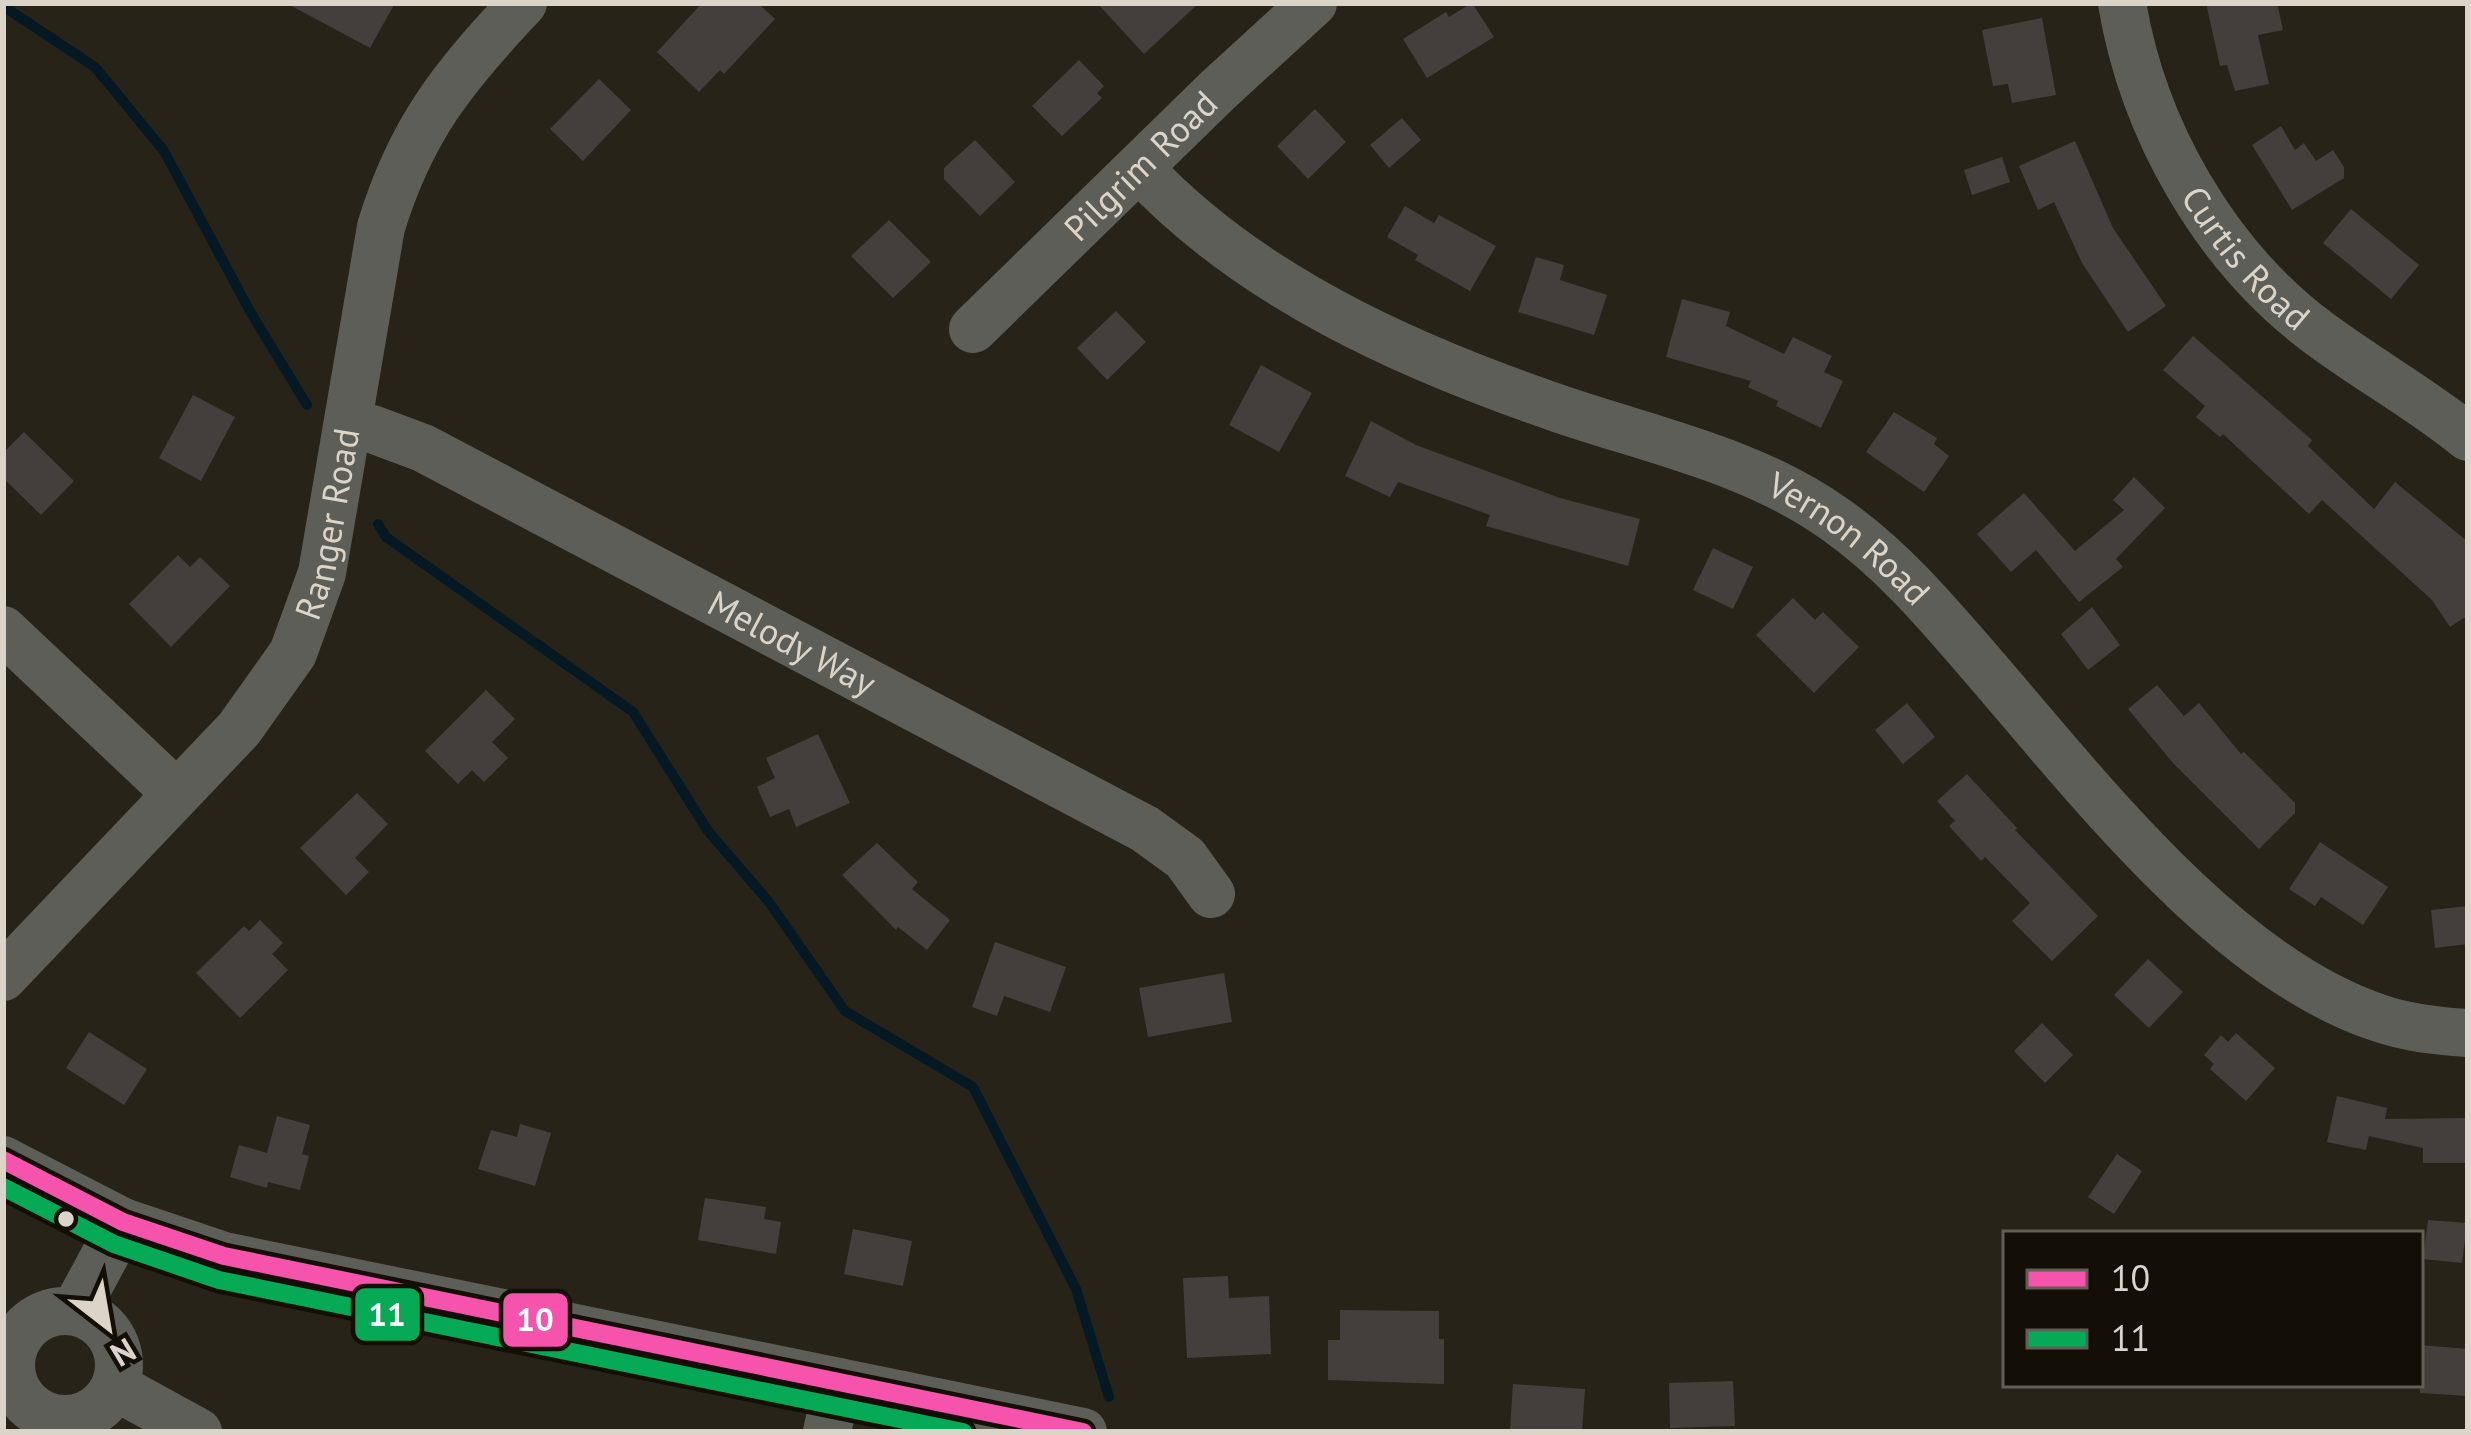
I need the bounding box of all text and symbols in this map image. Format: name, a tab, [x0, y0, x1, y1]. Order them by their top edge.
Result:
street label: Pilgrim Road	[1053, 80, 1227, 251]
street label: Curtis Road	[2172, 177, 2320, 340]
street label: Ranger Road	[283, 425, 369, 626]
street label: Vernon Road	[1760, 460, 1941, 614]
street label: Melody Way	[700, 579, 885, 706]
unlabelled marker	[55, 1208, 77, 1230]
legend	[2003, 1231, 2423, 1387]
text: 10	[2111, 1254, 2150, 1301]
north arrow	[48, 1267, 168, 1387]
line badge: 11	[353, 1286, 422, 1343]
line badge: 10	[501, 1291, 570, 1349]
text: 11	[368, 1292, 406, 1335]
text: 10	[516, 1297, 554, 1340]
text: 11	[2111, 1314, 2150, 1361]
text: N	[103, 1329, 144, 1377]

